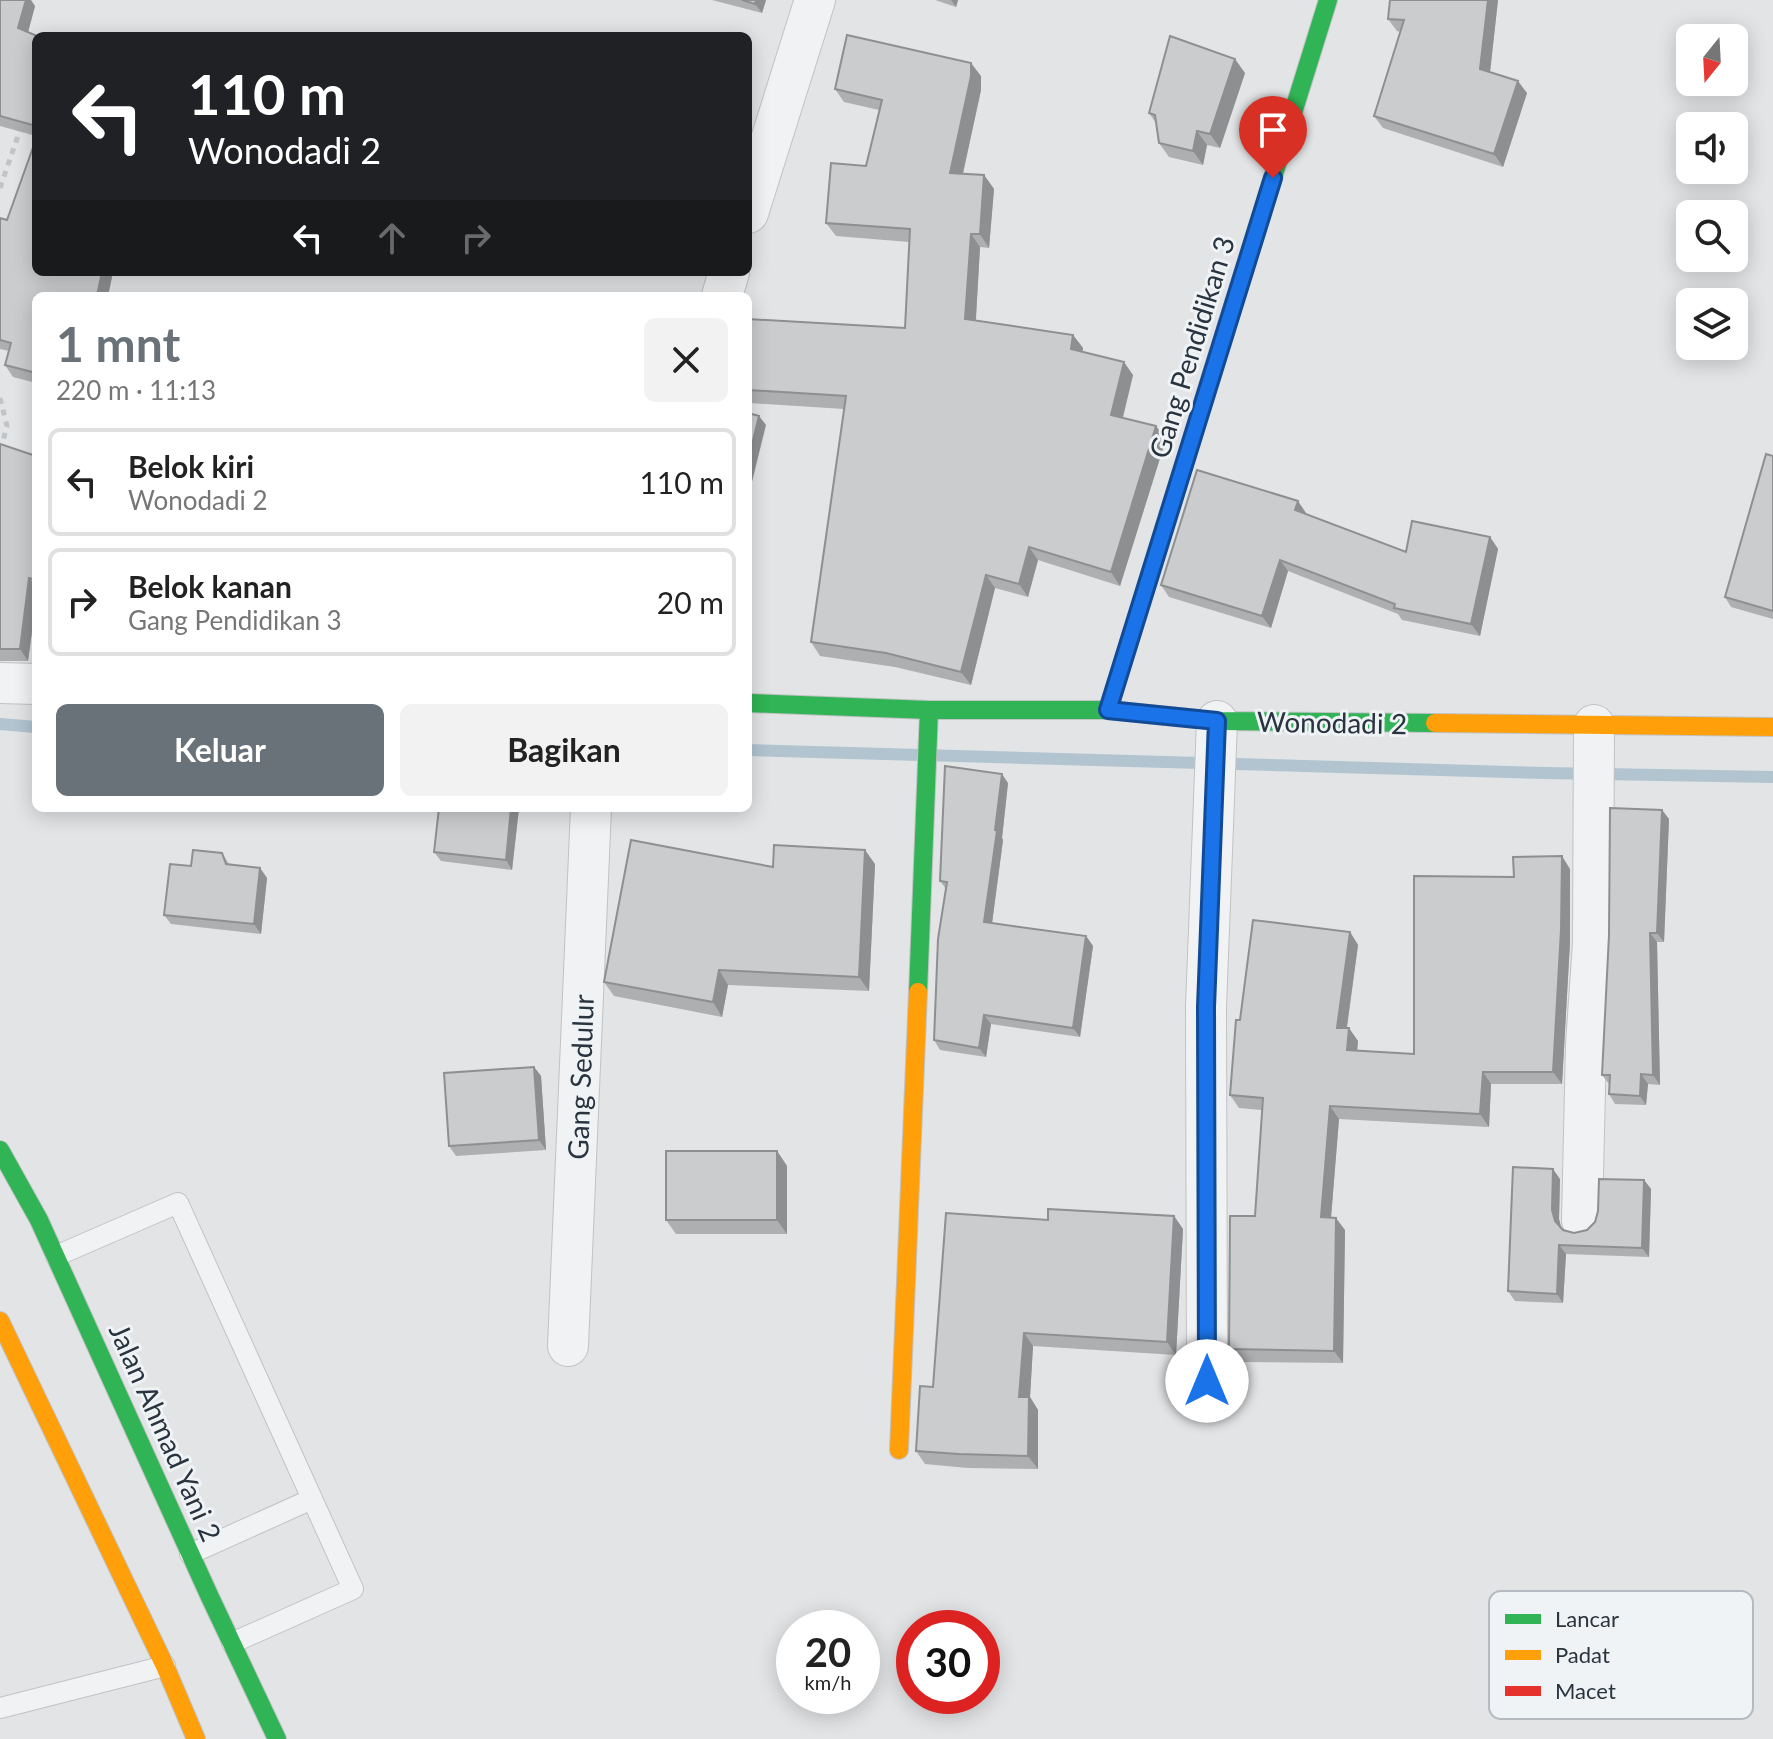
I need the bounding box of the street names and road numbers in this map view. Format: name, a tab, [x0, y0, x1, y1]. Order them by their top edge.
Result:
street label: Gang Pendidikan 3	[1141, 232, 1241, 462]
street label: Wonodadi 2	[1257, 704, 1407, 740]
street label: Gang Sedulur	[560, 994, 600, 1160]
street label: Jalan Ahmad Yani 2	[103, 1318, 229, 1546]

